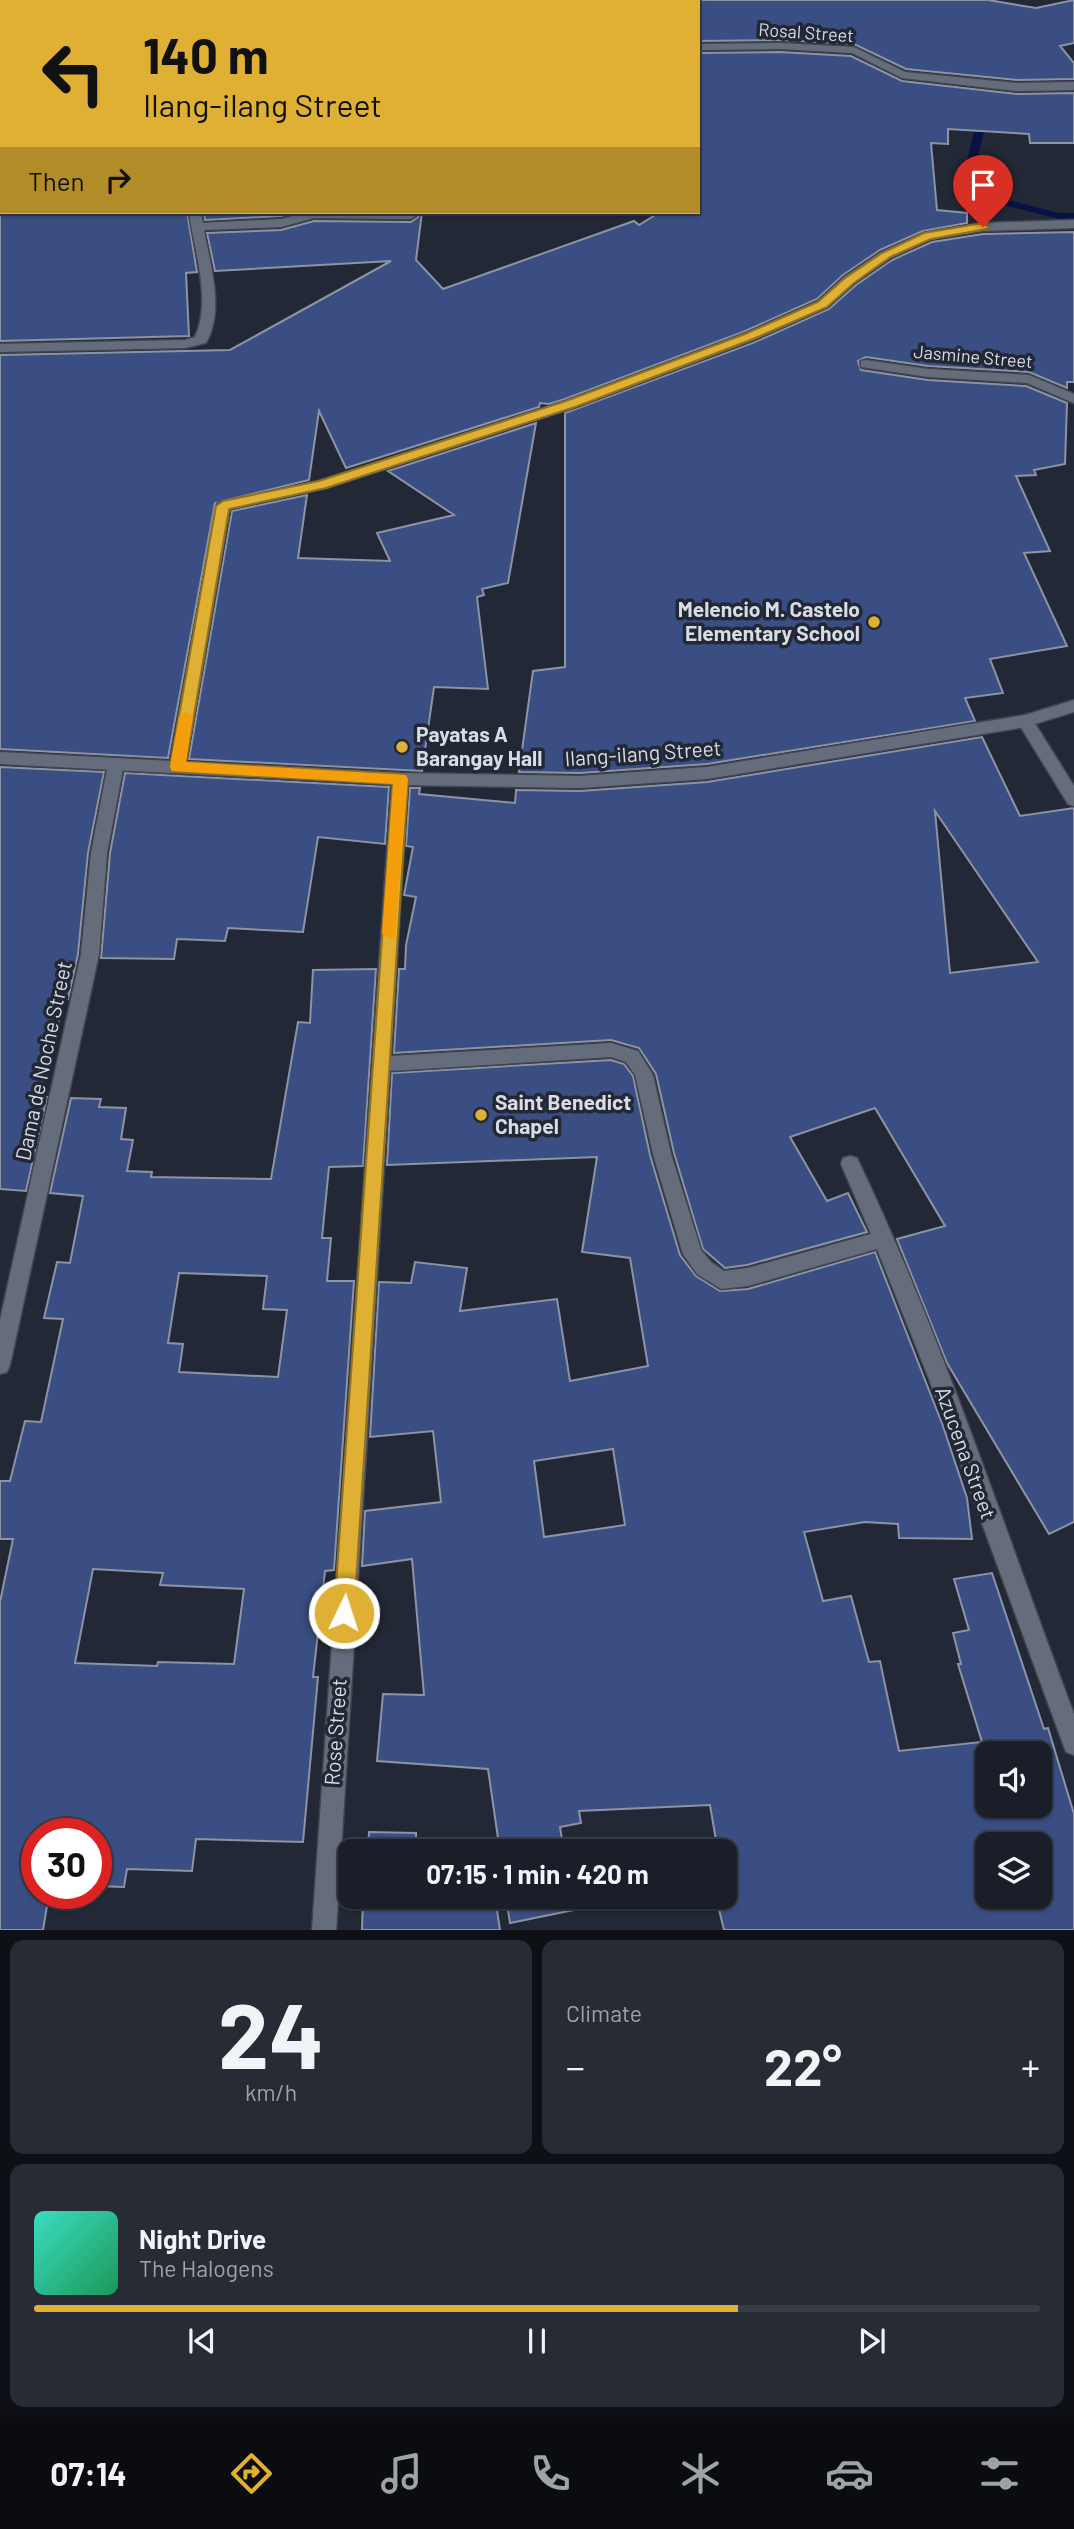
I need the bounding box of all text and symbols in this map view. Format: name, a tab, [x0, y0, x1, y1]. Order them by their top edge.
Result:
street label: Rosal Street	[758, 18, 854, 46]
text: 140 m	[143, 25, 269, 84]
icon: left	[28, 28, 119, 119]
text: Ilang-ilang Street	[143, 85, 382, 123]
pin	[953, 155, 1013, 227]
icon: right	[99, 161, 137, 199]
text: Then	[28, 165, 85, 196]
icon: arrive	[964, 166, 1002, 204]
street label: Jasmine Street	[913, 340, 1034, 372]
place label: Melencio M. Castelo Elementary School	[678, 596, 860, 645]
marker: Melencio M. Castelo Elementary School	[866, 614, 882, 630]
place label: Payatas A Barangay Hall	[416, 721, 542, 770]
street label: Ilang-ilang Street	[564, 735, 722, 770]
marker: Payatas A Barangay Hall	[394, 739, 410, 755]
street label: Dama de Noche Street	[9, 959, 76, 1163]
place label: Saint Benedict Chapel	[495, 1089, 631, 1138]
marker: Saint Benedict Chapel	[473, 1107, 489, 1123]
street label: Azucena Street	[931, 1383, 1002, 1522]
position arrow	[307, 1576, 381, 1650]
street label: Rose Street	[318, 1678, 351, 1786]
map controls	[975, 1741, 1052, 1909]
button: sound	[975, 1741, 1052, 1818]
speed limit sign: 30	[21, 1818, 112, 1909]
button: layers	[975, 1832, 1052, 1909]
text: 07:15 · 1 min · 420 m	[426, 1858, 649, 1889]
text: 24	[218, 1978, 324, 2087]
text: Climate	[566, 1999, 642, 2027]
text: 22°	[764, 2034, 842, 2096]
text: −	[566, 2043, 585, 2089]
text: +	[1021, 2043, 1040, 2089]
text: km/h	[245, 2078, 297, 2106]
text: Night Drive	[139, 2223, 266, 2254]
text: The Halogens	[139, 2254, 274, 2282]
icon: previous	[183, 2322, 221, 2360]
icon: pause	[518, 2322, 556, 2360]
icon: next	[853, 2322, 891, 2360]
icon: directions	[227, 2449, 276, 2498]
icon: music	[377, 2449, 426, 2498]
icon: phone	[526, 2449, 575, 2498]
icon: climate	[676, 2449, 725, 2498]
icon: car	[825, 2449, 874, 2498]
icon: filters	[975, 2449, 1024, 2498]
text: 07:14	[50, 2454, 127, 2492]

